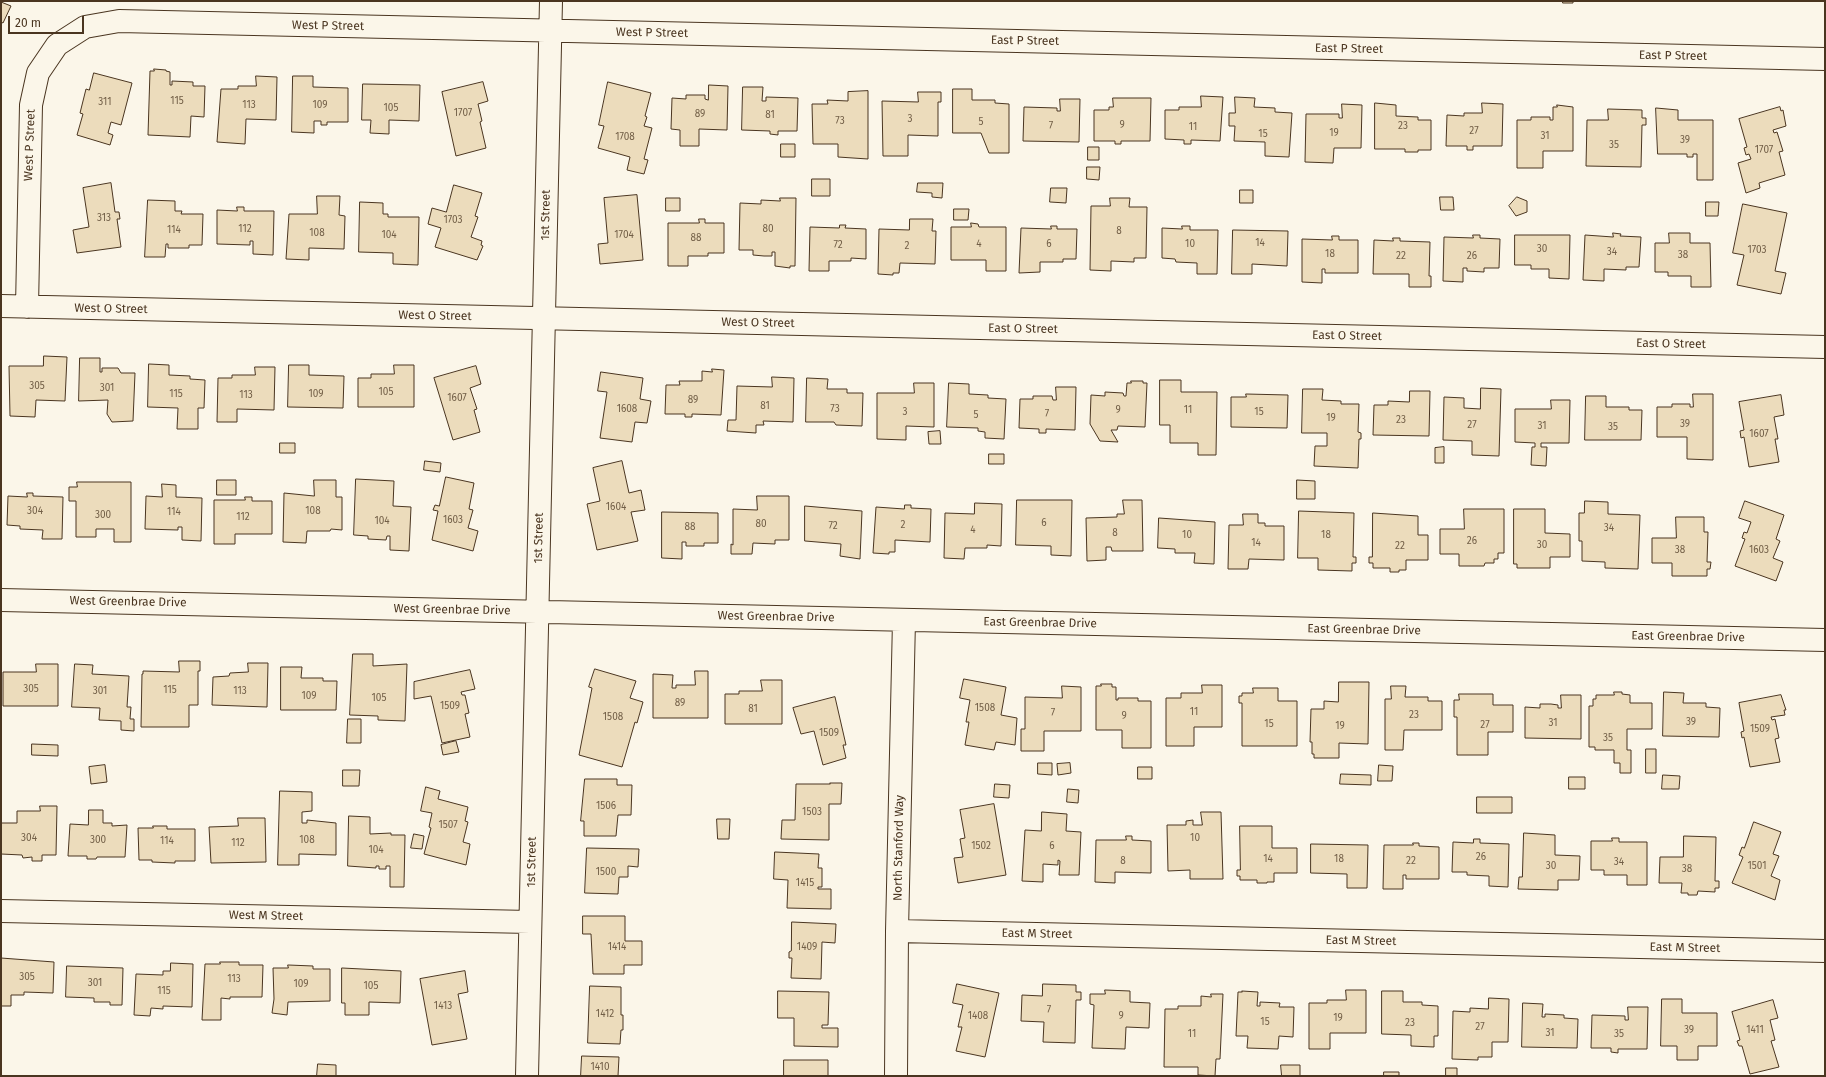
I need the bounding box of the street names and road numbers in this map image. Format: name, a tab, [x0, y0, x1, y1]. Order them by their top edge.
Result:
street label: West P Street	[292, 18, 364, 34]
street label: West P Street	[616, 25, 688, 41]
street label: East P Street	[991, 33, 1059, 49]
street label: East P Street	[1315, 41, 1383, 57]
street label: East P Street	[1639, 48, 1707, 64]
street label: West P Street	[22, 109, 38, 181]
street label: 1st Street	[538, 189, 554, 241]
street label: West O Street	[74, 301, 148, 317]
street label: West O Street	[398, 308, 472, 324]
street label: West O Street	[721, 315, 795, 331]
street label: East O Street	[988, 321, 1058, 337]
street label: East O Street	[1312, 328, 1382, 344]
street label: East O Street	[1636, 336, 1706, 352]
street label: 1st Street	[531, 512, 547, 564]
street label: West Greenbrae Drive	[69, 594, 187, 610]
street label: West Greenbrae Drive	[393, 602, 511, 618]
street label: West Greenbrae Drive	[717, 609, 835, 625]
street label: East Greenbrae Drive	[983, 615, 1097, 631]
street label: East Greenbrae Drive	[1307, 622, 1421, 638]
street label: East Greenbrae Drive	[1631, 629, 1745, 645]
street label: North Stanford Way	[891, 795, 907, 901]
street label: 1st Street	[524, 836, 540, 888]
street label: West M Street	[229, 908, 303, 924]
street label: East M Street	[1001, 926, 1073, 942]
street label: East M Street	[1325, 933, 1397, 949]
street label: East M Street	[1649, 940, 1721, 956]

